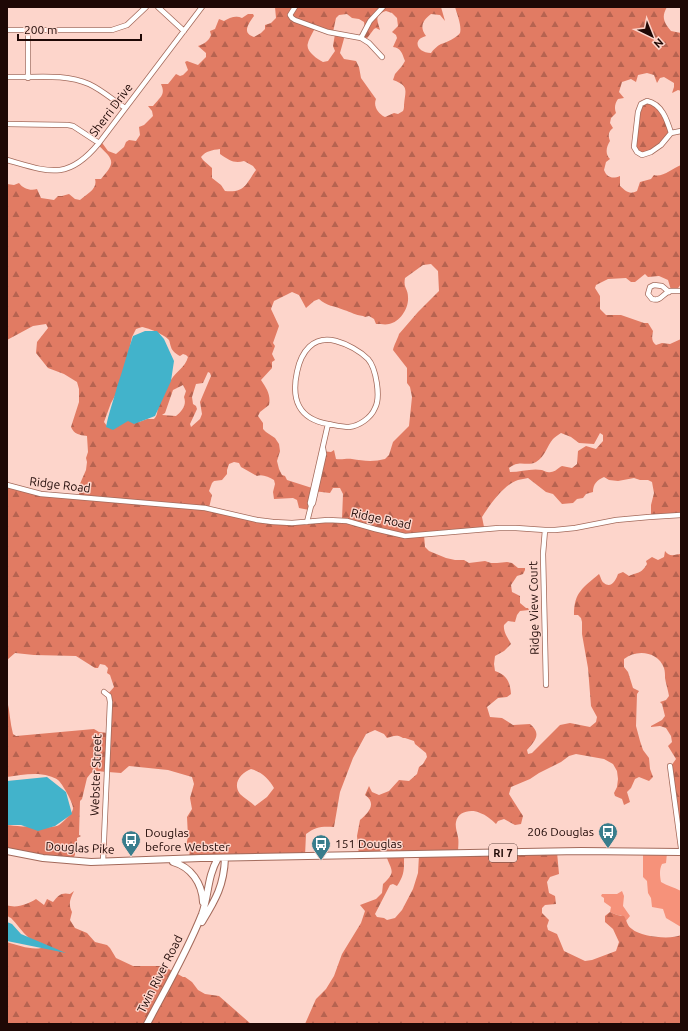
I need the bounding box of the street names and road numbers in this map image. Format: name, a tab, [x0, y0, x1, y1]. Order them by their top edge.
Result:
street label: Sherri Drive	[86, 81, 135, 139]
street label: Ridge Road	[29, 474, 91, 495]
street label: Ridge Road	[350, 506, 412, 531]
street label: Ridge View Court	[526, 561, 541, 655]
street label: Webster Street	[88, 734, 103, 816]
street label: Douglas Pike	[45, 839, 115, 856]
road number: RI 7	[489, 844, 517, 862]
street label: Twin River Road	[134, 933, 185, 1015]

